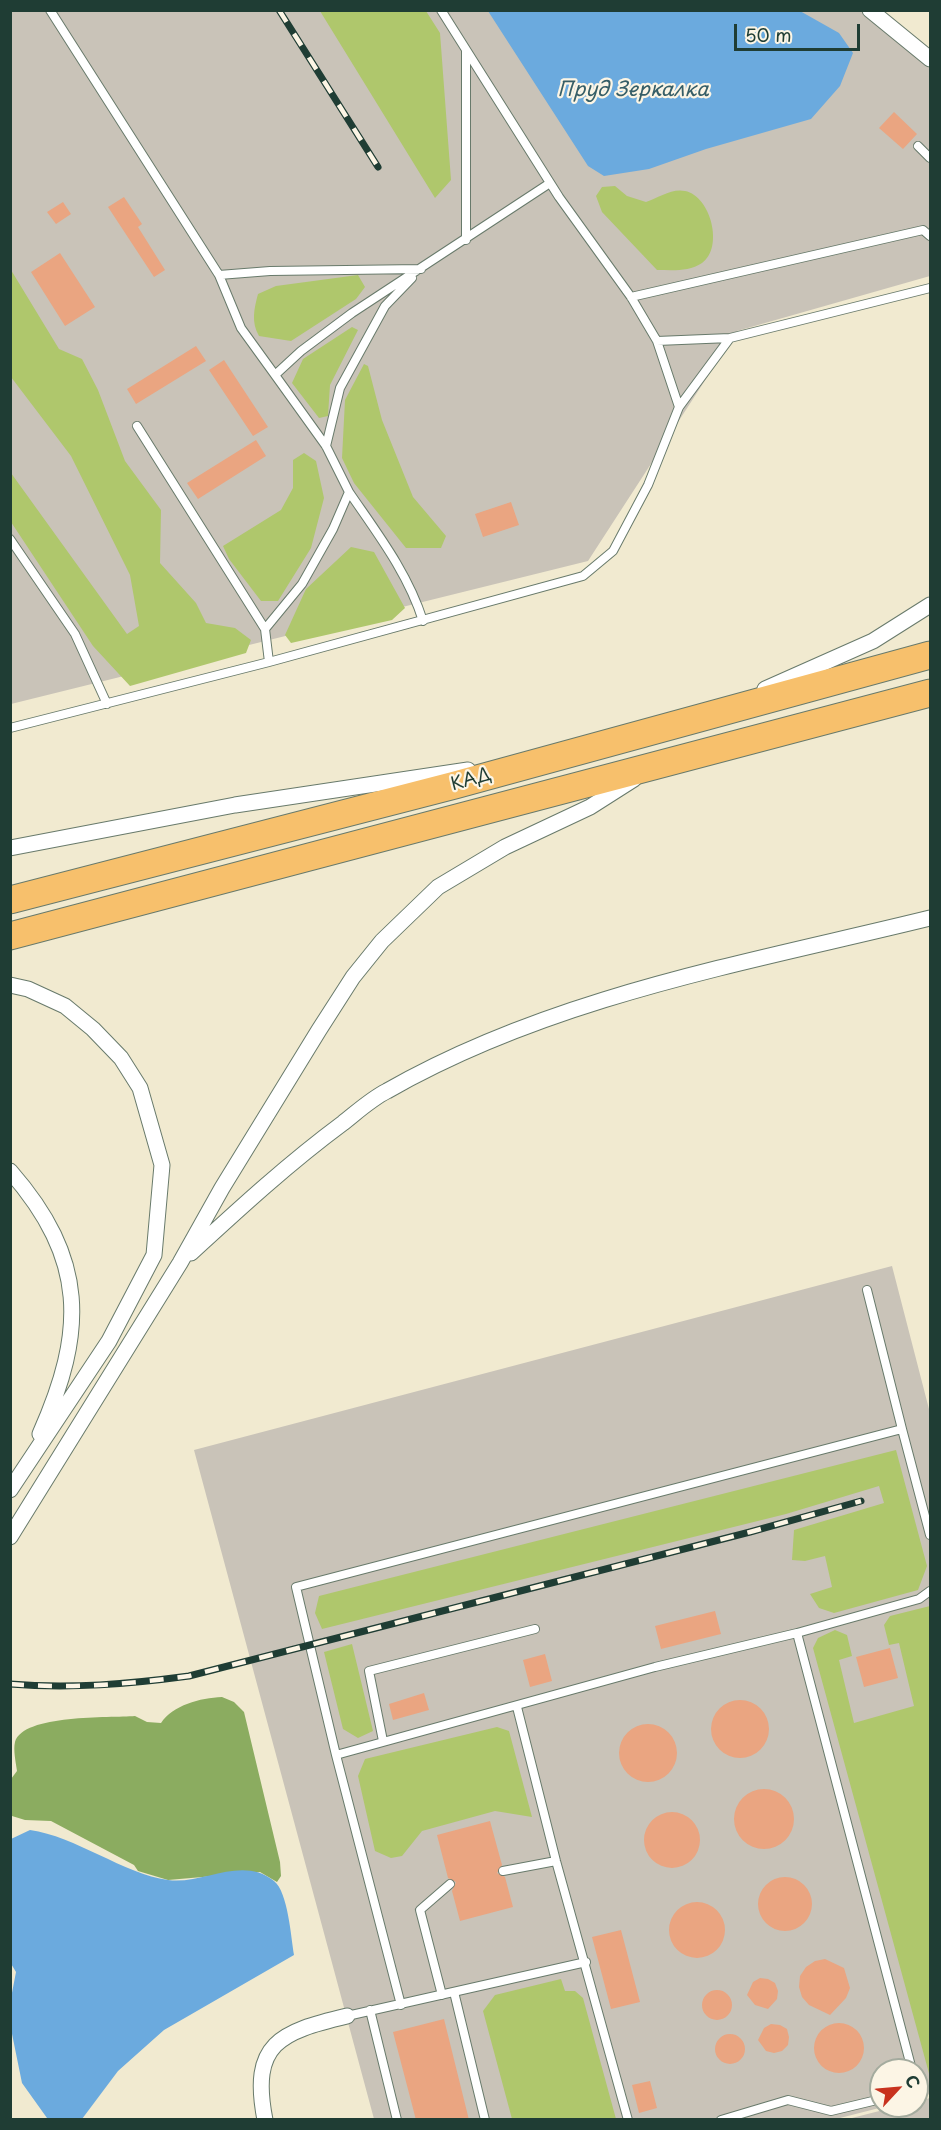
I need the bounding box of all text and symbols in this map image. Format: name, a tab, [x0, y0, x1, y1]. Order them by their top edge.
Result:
scale bar	[737, 12, 863, 50]
text: 50 m	[745, 21, 792, 48]
water label: Пруд Зеркалка	[557, 78, 709, 102]
street label: КАД	[448, 764, 494, 796]
north arrow	[869, 2058, 929, 2118]
text: С	[900, 2070, 927, 2092]

